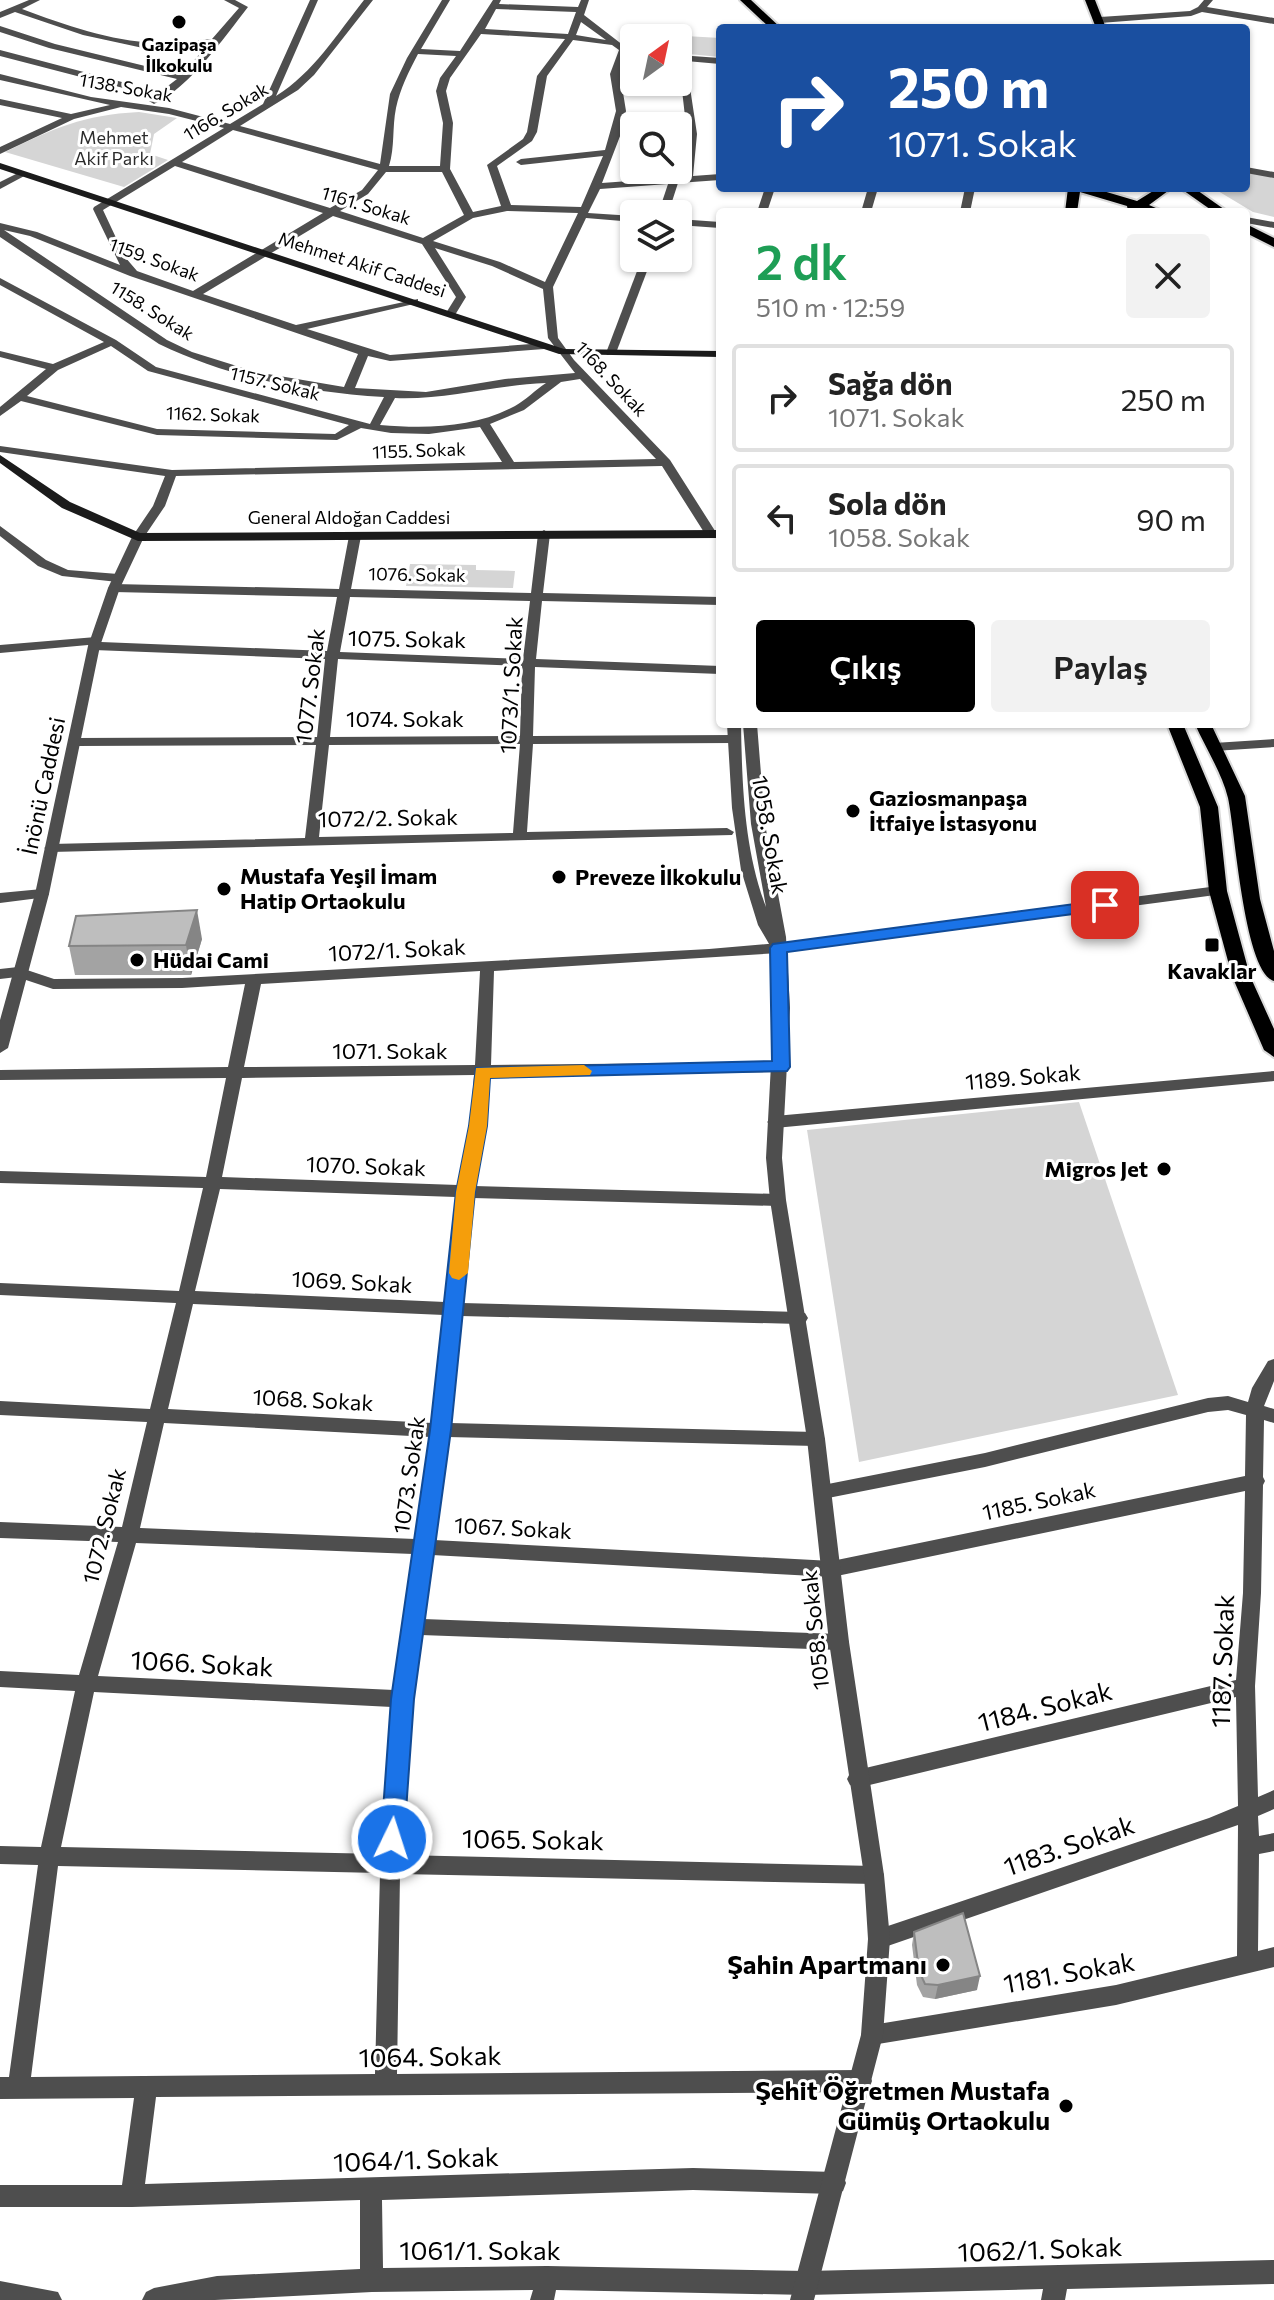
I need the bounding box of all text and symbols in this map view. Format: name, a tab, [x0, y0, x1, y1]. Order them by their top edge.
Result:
marker: Gazipaşa İlkokulu	[170, 13, 188, 31]
north arrow	[620, 24, 692, 96]
map controls	[620, 24, 692, 272]
place label: Gazipaşa İlkokulu	[142, 33, 216, 76]
text: 250 m	[888, 51, 1049, 120]
icon: right	[756, 56, 860, 160]
street label: 1138. Sokak	[78, 68, 175, 106]
street label: 1166. Sokak	[179, 77, 272, 145]
button: search	[620, 112, 692, 184]
text: 1071. Sokak	[888, 120, 1077, 164]
park label: Mehmet Akif Parkı	[74, 126, 154, 169]
street label: 1161. Sokak	[319, 181, 414, 229]
button: layers	[620, 200, 692, 272]
street label: Mehmet Akif Caddesi	[276, 227, 449, 302]
text: 2 dk	[756, 231, 847, 290]
street label: 1159. Sokak	[106, 233, 203, 286]
button: close	[1126, 234, 1210, 318]
street label: 1158. Sokak	[107, 276, 199, 345]
text: 510 m · 12:59	[756, 291, 905, 322]
street label: 1168. Sokak	[571, 336, 652, 421]
street label: 1157. Sokak	[228, 361, 323, 405]
text: Sağa dön	[828, 364, 953, 401]
icon: right	[760, 376, 804, 420]
text: 250 m	[1121, 380, 1206, 417]
street label: 1162. Sokak	[166, 401, 261, 427]
text: 1071. Sokak	[828, 401, 965, 432]
street label: 1155. Sokak	[372, 437, 466, 463]
text: Sola dön	[828, 484, 947, 521]
icon: left	[760, 496, 804, 540]
text: 90 m	[1136, 500, 1206, 537]
street label: General Aldoğan Caddesi	[248, 506, 450, 528]
text: 1058. Sokak	[828, 521, 970, 552]
street label: 1076. Sokak	[368, 562, 466, 586]
street label: 1073/1. Sokak	[493, 616, 528, 754]
button: Çıkış	[756, 620, 975, 712]
button: Paylaş	[991, 620, 1210, 712]
street label: 1075. Sokak	[348, 624, 466, 653]
street label: 1077. Sokak	[289, 627, 330, 745]
street label: 1074. Sokak	[346, 705, 464, 732]
street label: İnönü Caddesi	[15, 714, 70, 857]
street label: 1058. Sokak	[747, 773, 794, 897]
place label: Gaziosmanpaşa İtfaiye İstasyonu	[869, 784, 1037, 836]
marker: Gaziosmanpaşa İtfaiye İstasyonu	[844, 802, 862, 820]
street label: 1072/2. Sokak	[318, 803, 458, 832]
place label: Mustafa Yeşil İmam Hatip Ortaokulu	[240, 862, 437, 914]
place label: Preveze İlkokulu	[575, 863, 741, 890]
marker: Preveze İlkokulu	[550, 868, 568, 886]
pin	[1071, 871, 1139, 939]
marker: Mustafa Yeşil İmam Hatip Ortaokulu	[215, 880, 233, 898]
icon: arrive	[1083, 883, 1127, 927]
street label: 1072/1. Sokak	[328, 932, 466, 967]
marker: Kavaklar	[1203, 936, 1221, 954]
place label: Hüdai Cami	[153, 946, 269, 973]
marker: Hüdai Cami	[128, 951, 146, 969]
place label: Kavaklar	[1167, 957, 1257, 984]
street label: 1071. Sokak	[332, 1037, 448, 1064]
street label: 1189. Sokak	[964, 1058, 1082, 1095]
street label: 1070. Sokak	[306, 1150, 427, 1181]
place label: Migros Jet	[1045, 1155, 1148, 1182]
marker: Migros Jet	[1155, 1160, 1173, 1178]
street label: 1069. Sokak	[291, 1265, 413, 1298]
street label: 1068. Sokak	[252, 1383, 374, 1416]
street label: 1073. Sokak	[387, 1414, 430, 1535]
street label: 1072. Sokak	[76, 1465, 131, 1587]
street label: 1185. Sokak	[980, 1475, 1098, 1526]
street label: 1067. Sokak	[453, 1511, 573, 1544]
street label: 1058. Sokak	[795, 1569, 834, 1691]
street label: 1187. Sokak	[1204, 1594, 1239, 1728]
street label: 1066. Sokak	[130, 1643, 274, 1682]
street label: 1184. Sokak	[974, 1674, 1115, 1737]
position arrow	[350, 1797, 434, 1881]
street label: 1183. Sokak	[999, 1808, 1138, 1881]
street label: 1065. Sokak	[462, 1822, 604, 1855]
street label: 1181. Sokak	[1001, 1945, 1137, 1998]
place label: Şahin Apartmanı	[727, 1948, 927, 1979]
marker: Şahin Apartmanı	[934, 1956, 952, 1974]
street label: 1064. Sokak	[358, 2039, 502, 2072]
place label: Şehit Öğretmen Mustafa Gümüş Ortaokulu	[755, 2074, 1050, 2135]
marker: Şehit Öğretmen Mustafa Gümüş Ortaokulu	[1057, 2097, 1075, 2115]
street label: 1064/1. Sokak	[333, 2140, 499, 2177]
street label: 1062/1. Sokak	[957, 2230, 1123, 2267]
street label: 1061/1. Sokak	[399, 2234, 561, 2265]

